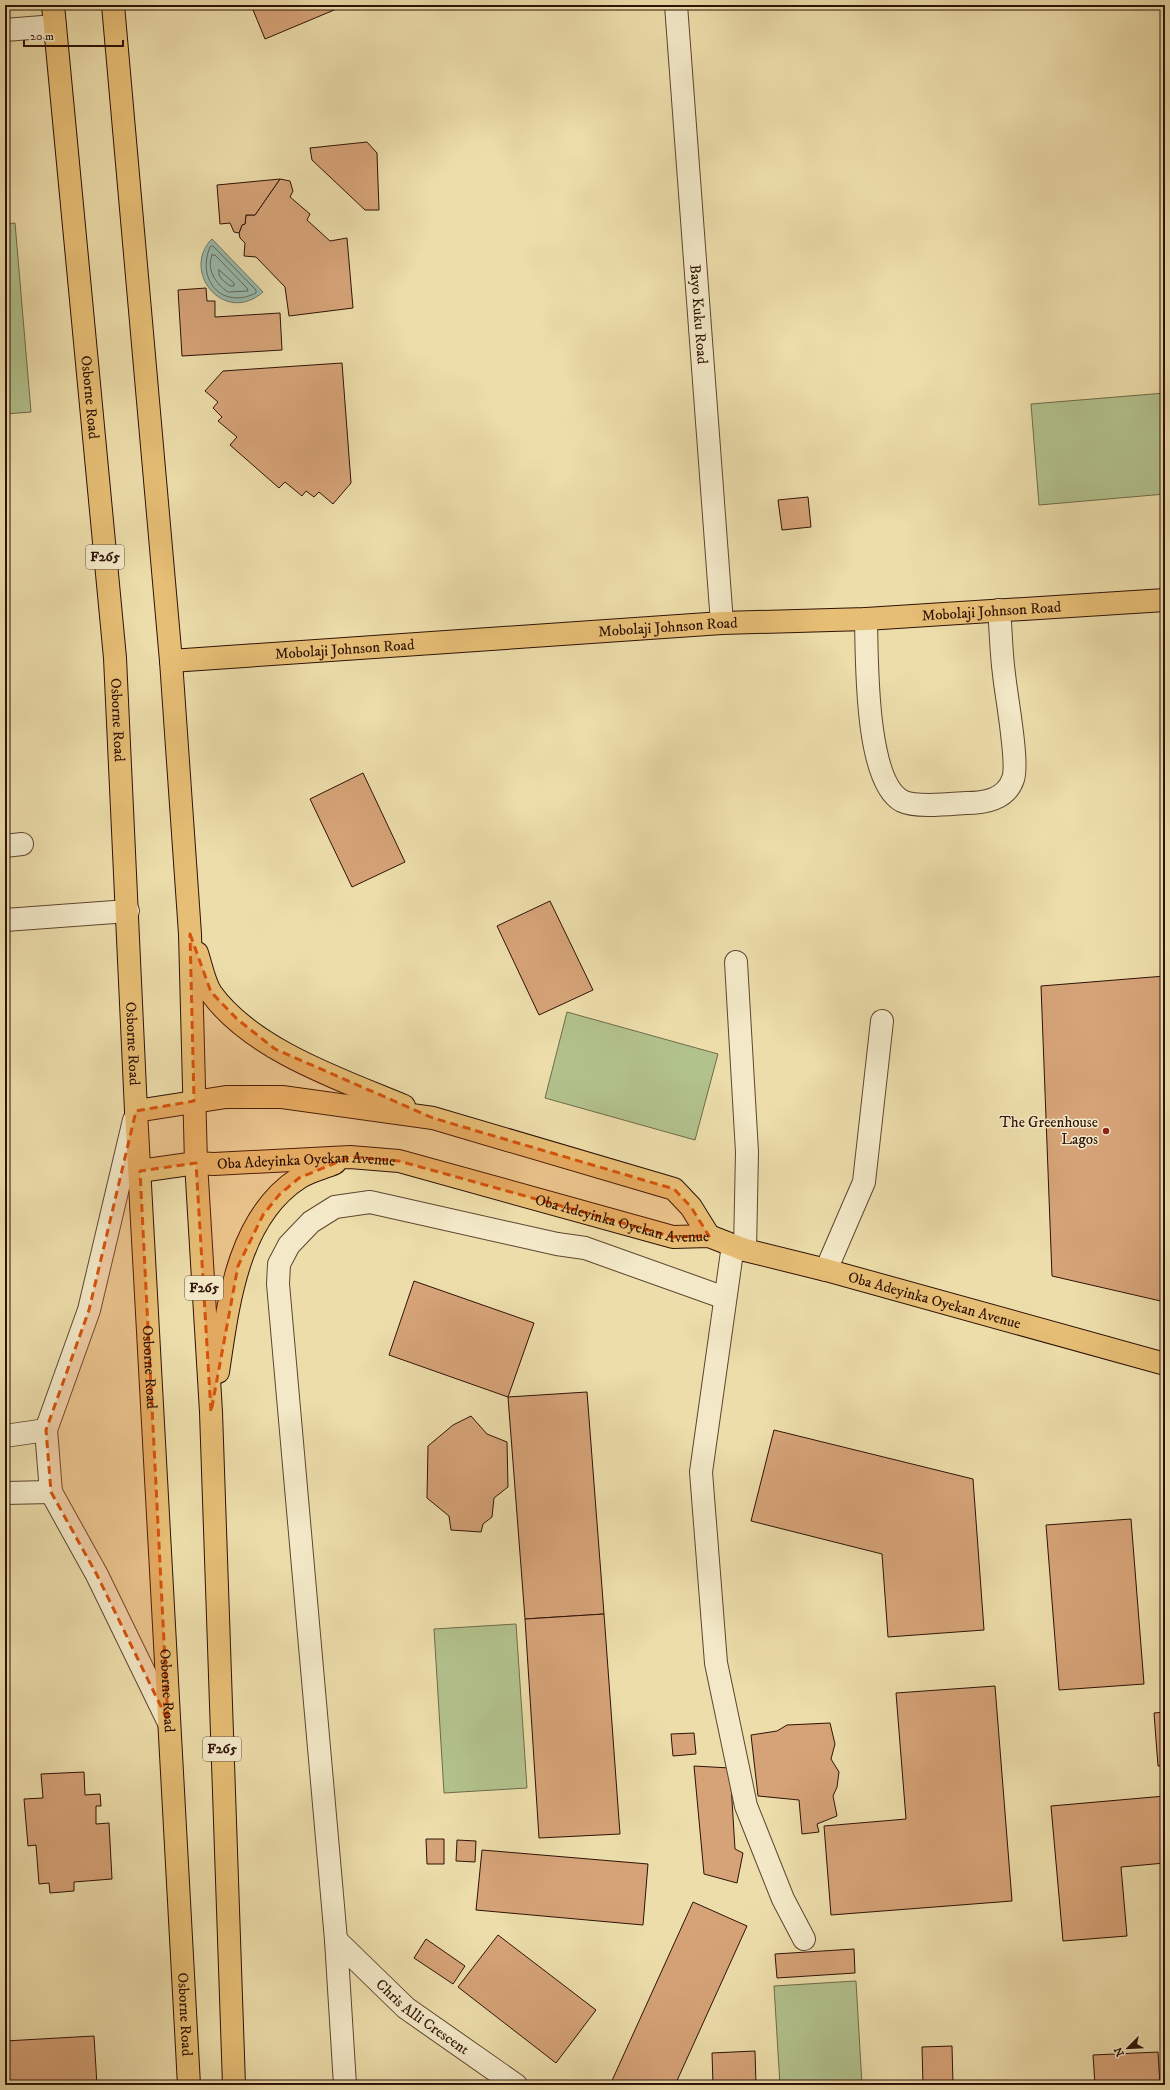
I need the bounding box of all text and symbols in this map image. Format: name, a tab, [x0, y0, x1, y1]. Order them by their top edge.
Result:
scale bar	[24, 22, 123, 48]
text: 20 m	[30, 29, 54, 44]
street label: Bayo Kuku Road	[686, 264, 712, 365]
street label: Osborne Road	[77, 355, 104, 440]
road number: F265	[86, 545, 124, 569]
street label: Mobolaji Johnson Road	[921, 597, 1062, 625]
street label: Mobolaji Johnson Road	[597, 613, 738, 641]
street label: Mobolaji Johnson Road	[274, 635, 415, 663]
street label: Osborne Road	[106, 678, 129, 763]
street label: Osborne Road	[121, 1001, 144, 1086]
place label: The Greenhouse Lagos	[999, 1113, 1098, 1149]
marker: The Greenhouse Lagos	[1101, 1126, 1111, 1136]
street label: Oba Adeyinka Oyekan Avenue	[217, 1147, 396, 1173]
street label: Oba Adeyinka Oyekan Avenue	[533, 1190, 709, 1247]
street label: Oba Adeyinka Oyekan Avenue	[846, 1267, 1023, 1333]
road number: F265	[185, 1276, 223, 1300]
street label: Osborne Road	[138, 1325, 162, 1410]
street label: Osborne Road	[156, 1648, 179, 1734]
road number: F265	[203, 1737, 241, 1761]
street label: Osborne Road	[173, 1972, 197, 2057]
street label: Chris Alli Crescent	[372, 1975, 473, 2059]
north arrow	[1108, 2028, 1148, 2068]
text: N	[1112, 2045, 1128, 2059]

